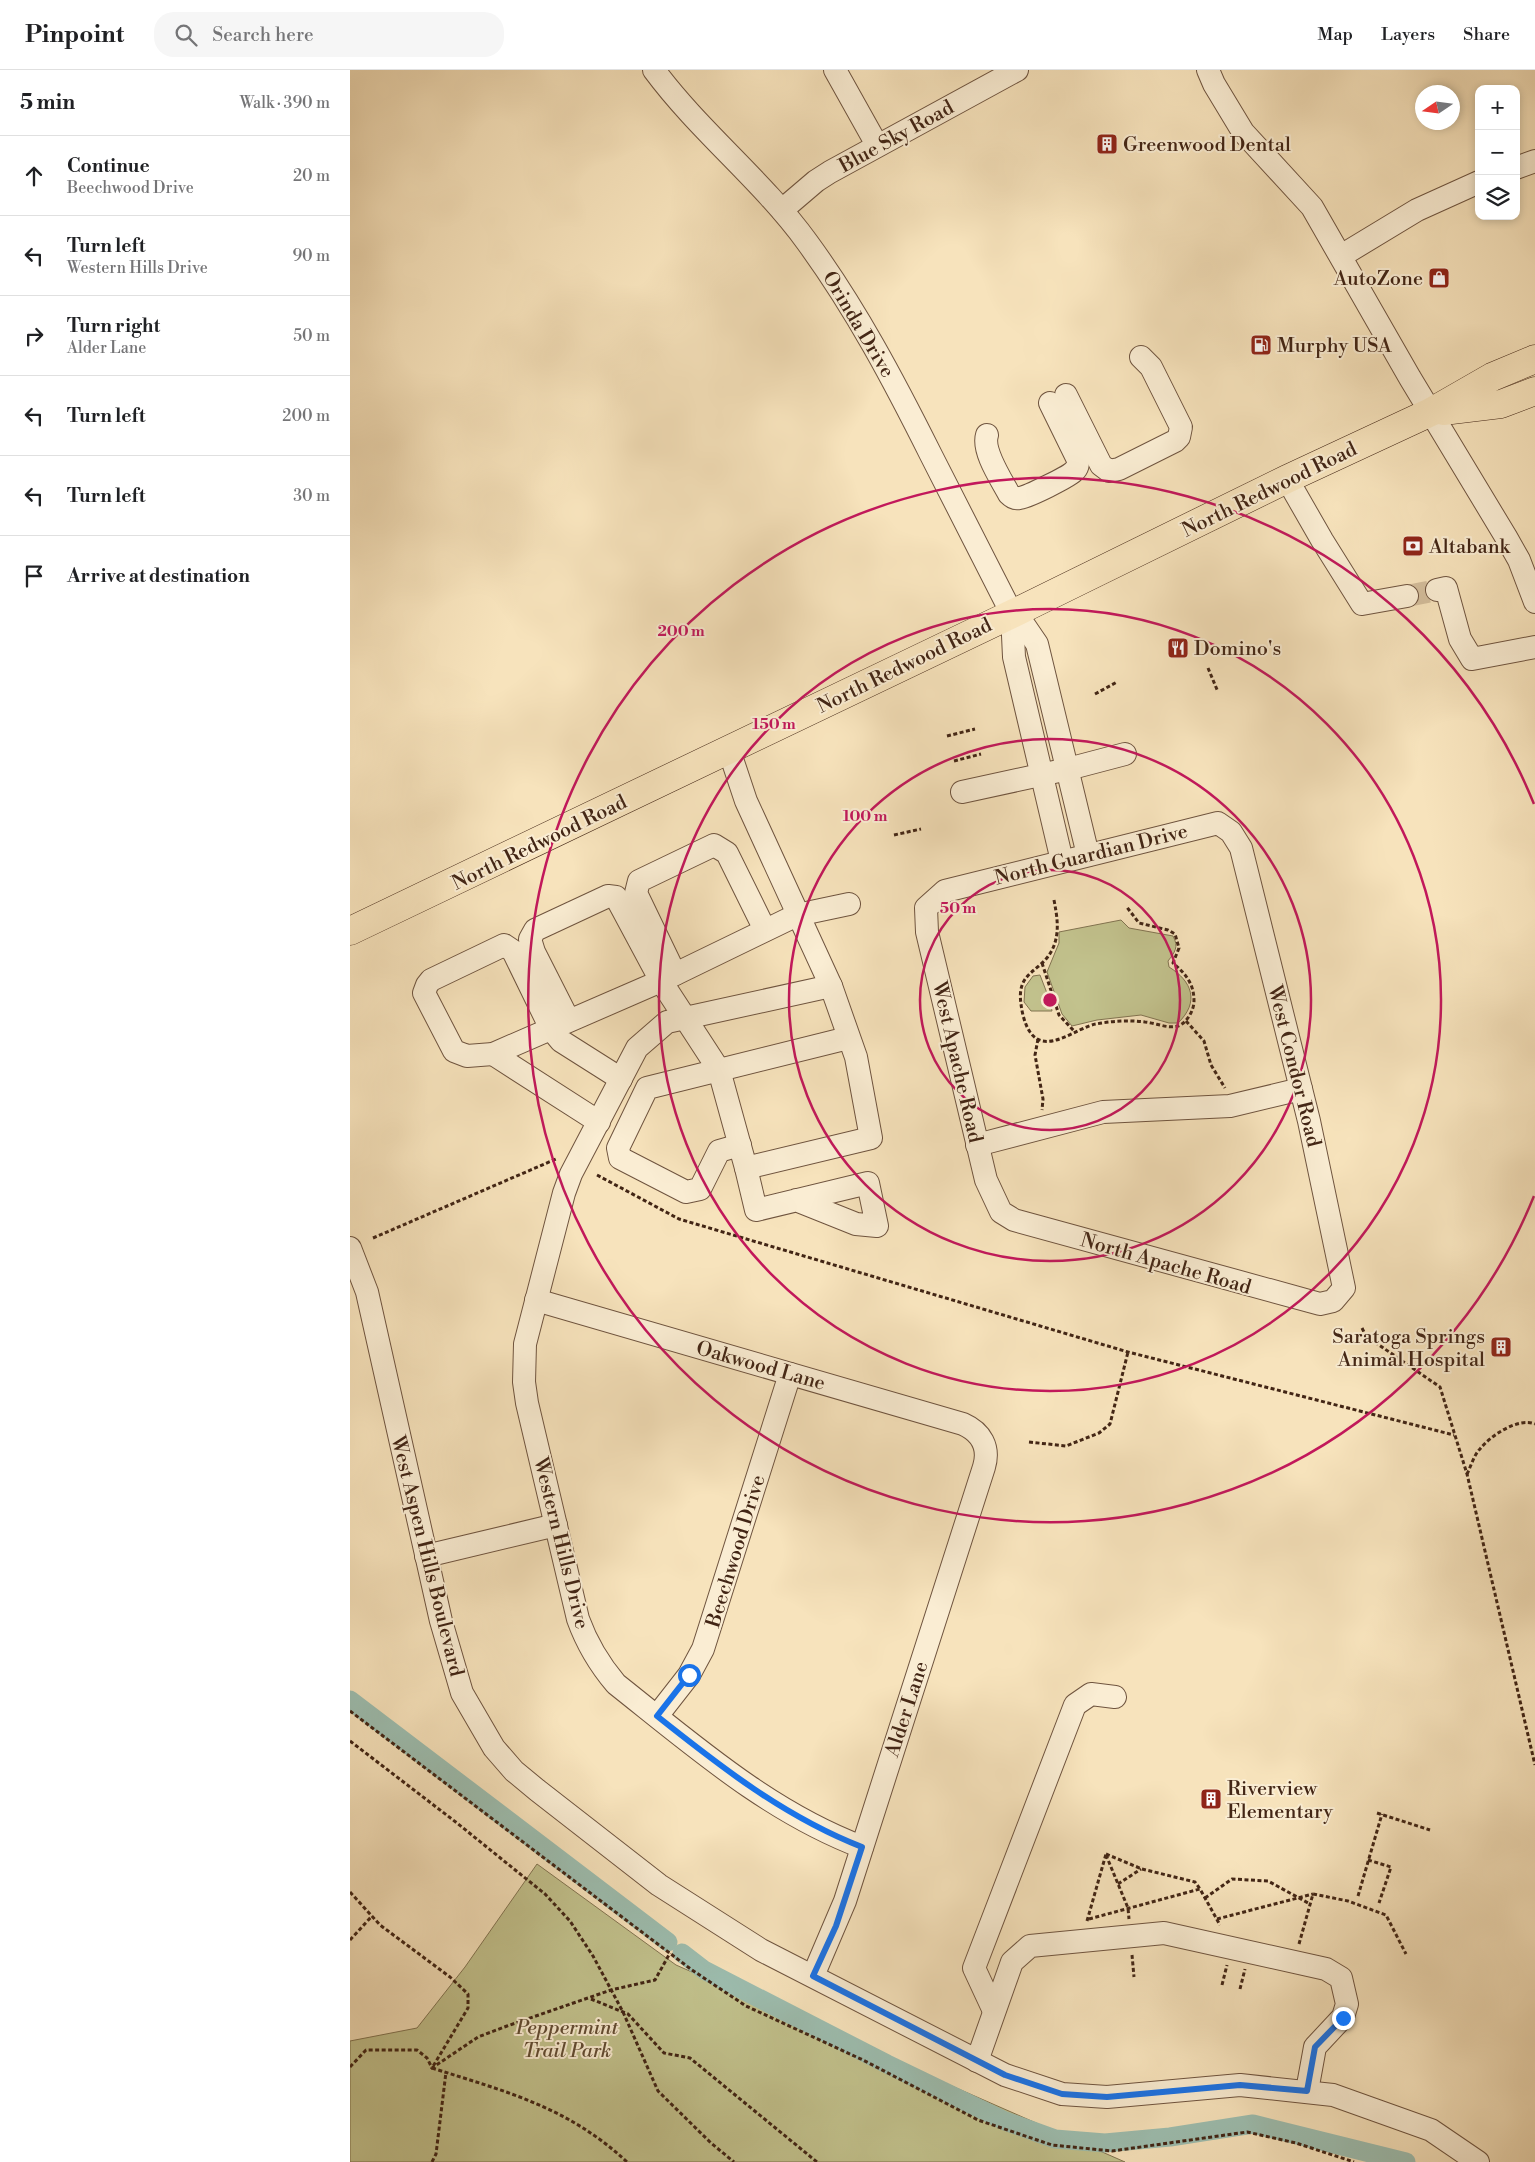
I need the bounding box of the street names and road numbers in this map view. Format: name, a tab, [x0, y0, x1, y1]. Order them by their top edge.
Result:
street label: Blue Sky Road	[834, 95, 959, 180]
street label: Orinda Drive	[816, 267, 899, 383]
street label: North Redwood Road	[1178, 437, 1362, 544]
street label: North Redwood Road	[813, 613, 997, 720]
street label: North Redwood Road	[448, 790, 632, 897]
street label: North Guardian Drive	[992, 819, 1191, 892]
street label: West Apache Road	[926, 978, 987, 1146]
street label: West Condor Road	[1261, 982, 1326, 1150]
street label: North Apache Road	[1077, 1228, 1254, 1301]
street label: Oakwood Lane	[693, 1336, 828, 1397]
street label: West Aspen Hills Boulevard	[384, 1432, 469, 1680]
street label: Western Hills Drive	[527, 1454, 594, 1632]
street label: Beechwood Drive	[701, 1472, 772, 1632]
street label: Alder Lane	[880, 1658, 935, 1761]

